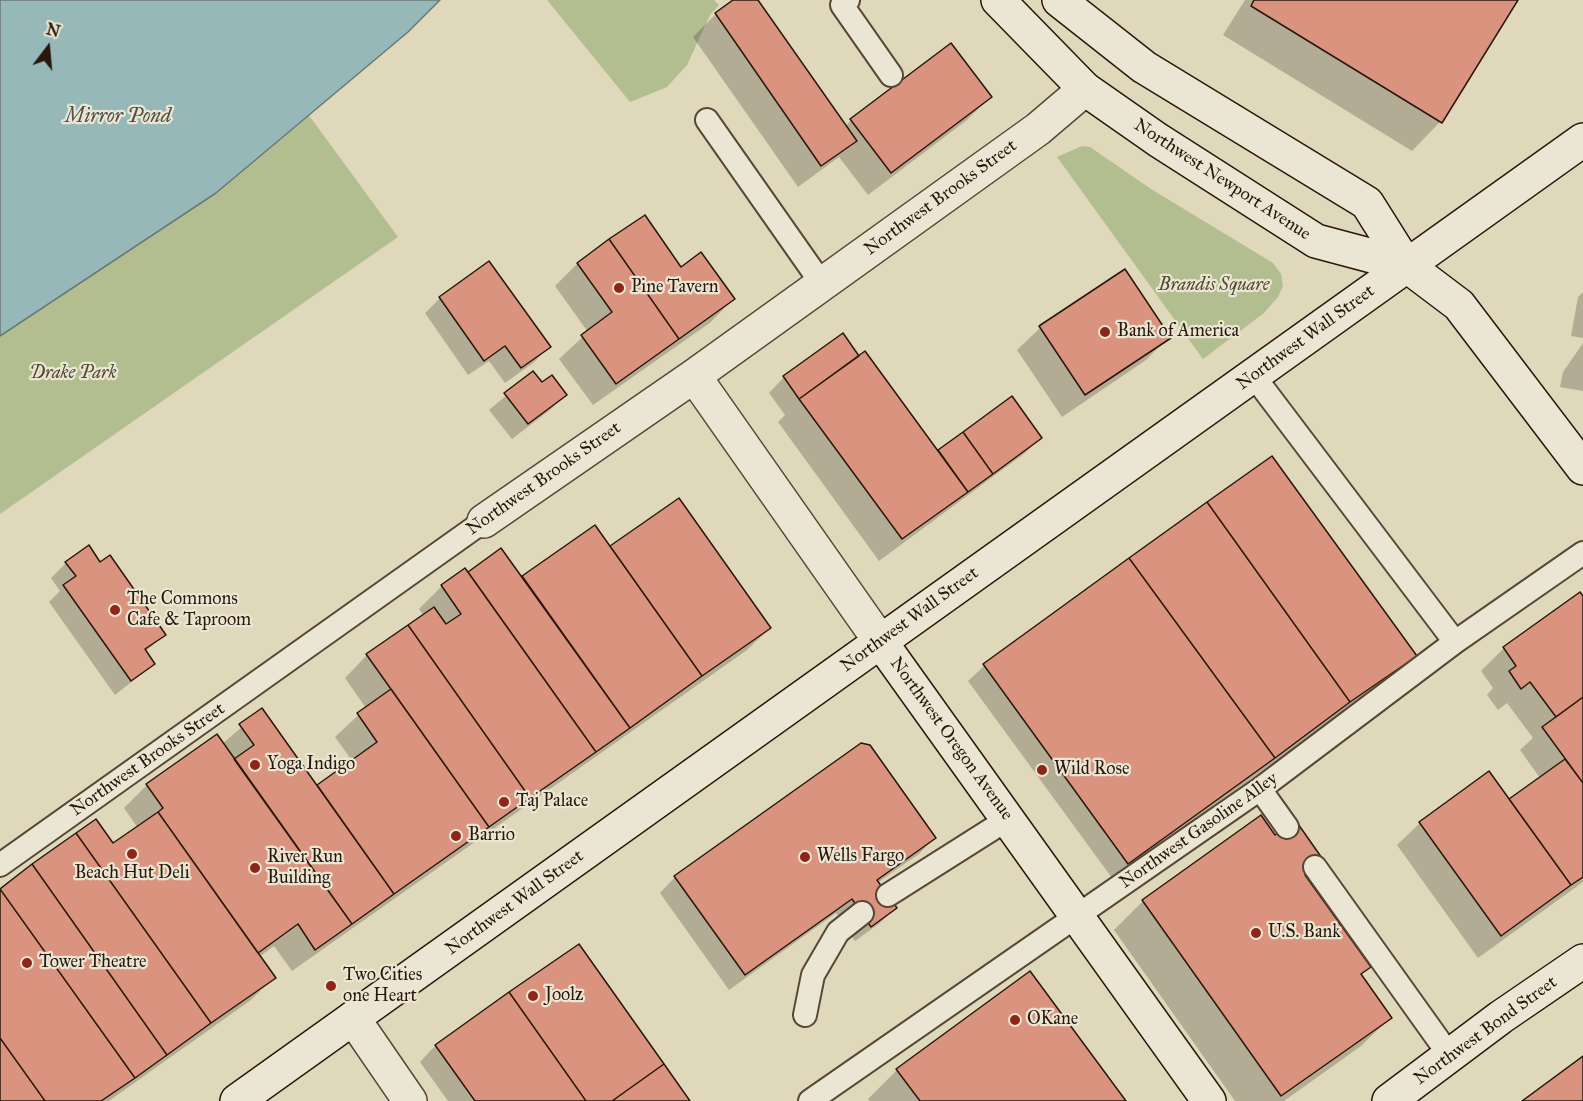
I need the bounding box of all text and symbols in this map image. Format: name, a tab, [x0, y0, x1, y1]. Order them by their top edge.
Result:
north arrow	[18, 18, 78, 78]
text: N	[44, 19, 62, 41]
water label: Mirror Pond	[65, 105, 171, 129]
street label: Northwest Newport Avenue	[1130, 115, 1314, 245]
street label: Northwest Brooks Street	[861, 135, 1021, 261]
park label: Brandis Square	[1159, 275, 1269, 297]
place label: Pine Tavern	[631, 277, 718, 299]
marker: Pine Tavern	[612, 281, 626, 295]
street label: Northwest Wall Street	[1233, 281, 1379, 395]
place label: Bank of America	[1117, 321, 1239, 343]
marker: Bank of America	[1098, 325, 1112, 339]
park label: Drake Park	[29, 363, 117, 385]
street label: Northwest Brooks Street	[463, 418, 625, 540]
street label: Northwest Wall Street	[837, 563, 983, 677]
place label: The Commons Cafe & Taproom	[127, 589, 251, 632]
marker: The Commons Cafe & Taproom	[108, 603, 122, 617]
street label: Northwest Oregon Avenue	[885, 653, 1017, 825]
street label: Northwest Brooks Street	[67, 699, 229, 821]
place label: Yoga Indigo	[267, 754, 355, 776]
marker: Yoga Indigo	[248, 758, 262, 772]
place label: Wild Rose	[1054, 759, 1130, 781]
marker: Wild Rose	[1035, 763, 1049, 777]
street label: Northwest Gasoline Alley	[1116, 768, 1282, 894]
place label: Taj Palace	[516, 791, 588, 813]
marker: Taj Palace	[497, 795, 511, 809]
place label: Barrio	[468, 825, 515, 847]
marker: Barrio	[449, 829, 463, 843]
street label: Northwest Wall Street	[442, 846, 588, 960]
place label: Wells Fargo	[817, 846, 904, 868]
marker: Beach Hut Deli	[125, 847, 139, 861]
place label: River Run Building	[267, 847, 343, 890]
marker: Wells Fargo	[798, 850, 812, 864]
marker: River Run Building	[248, 861, 262, 875]
place label: Beach Hut Deli	[74, 863, 190, 885]
place label: U.S. Bank	[1268, 922, 1341, 944]
marker: U.S. Bank	[1249, 926, 1263, 940]
place label: Tower Theatre	[39, 952, 147, 974]
marker: Tower Theatre	[20, 956, 34, 970]
place label: Two Cities one Heart	[343, 965, 422, 1008]
street label: Northwest Bond Street	[1410, 972, 1562, 1090]
marker: Two Cities one Heart	[324, 979, 338, 993]
place label: Joolz	[545, 985, 583, 1007]
marker: Joolz	[526, 989, 540, 1003]
place label: OKane	[1027, 1009, 1078, 1031]
marker: OKane	[1008, 1013, 1022, 1027]

